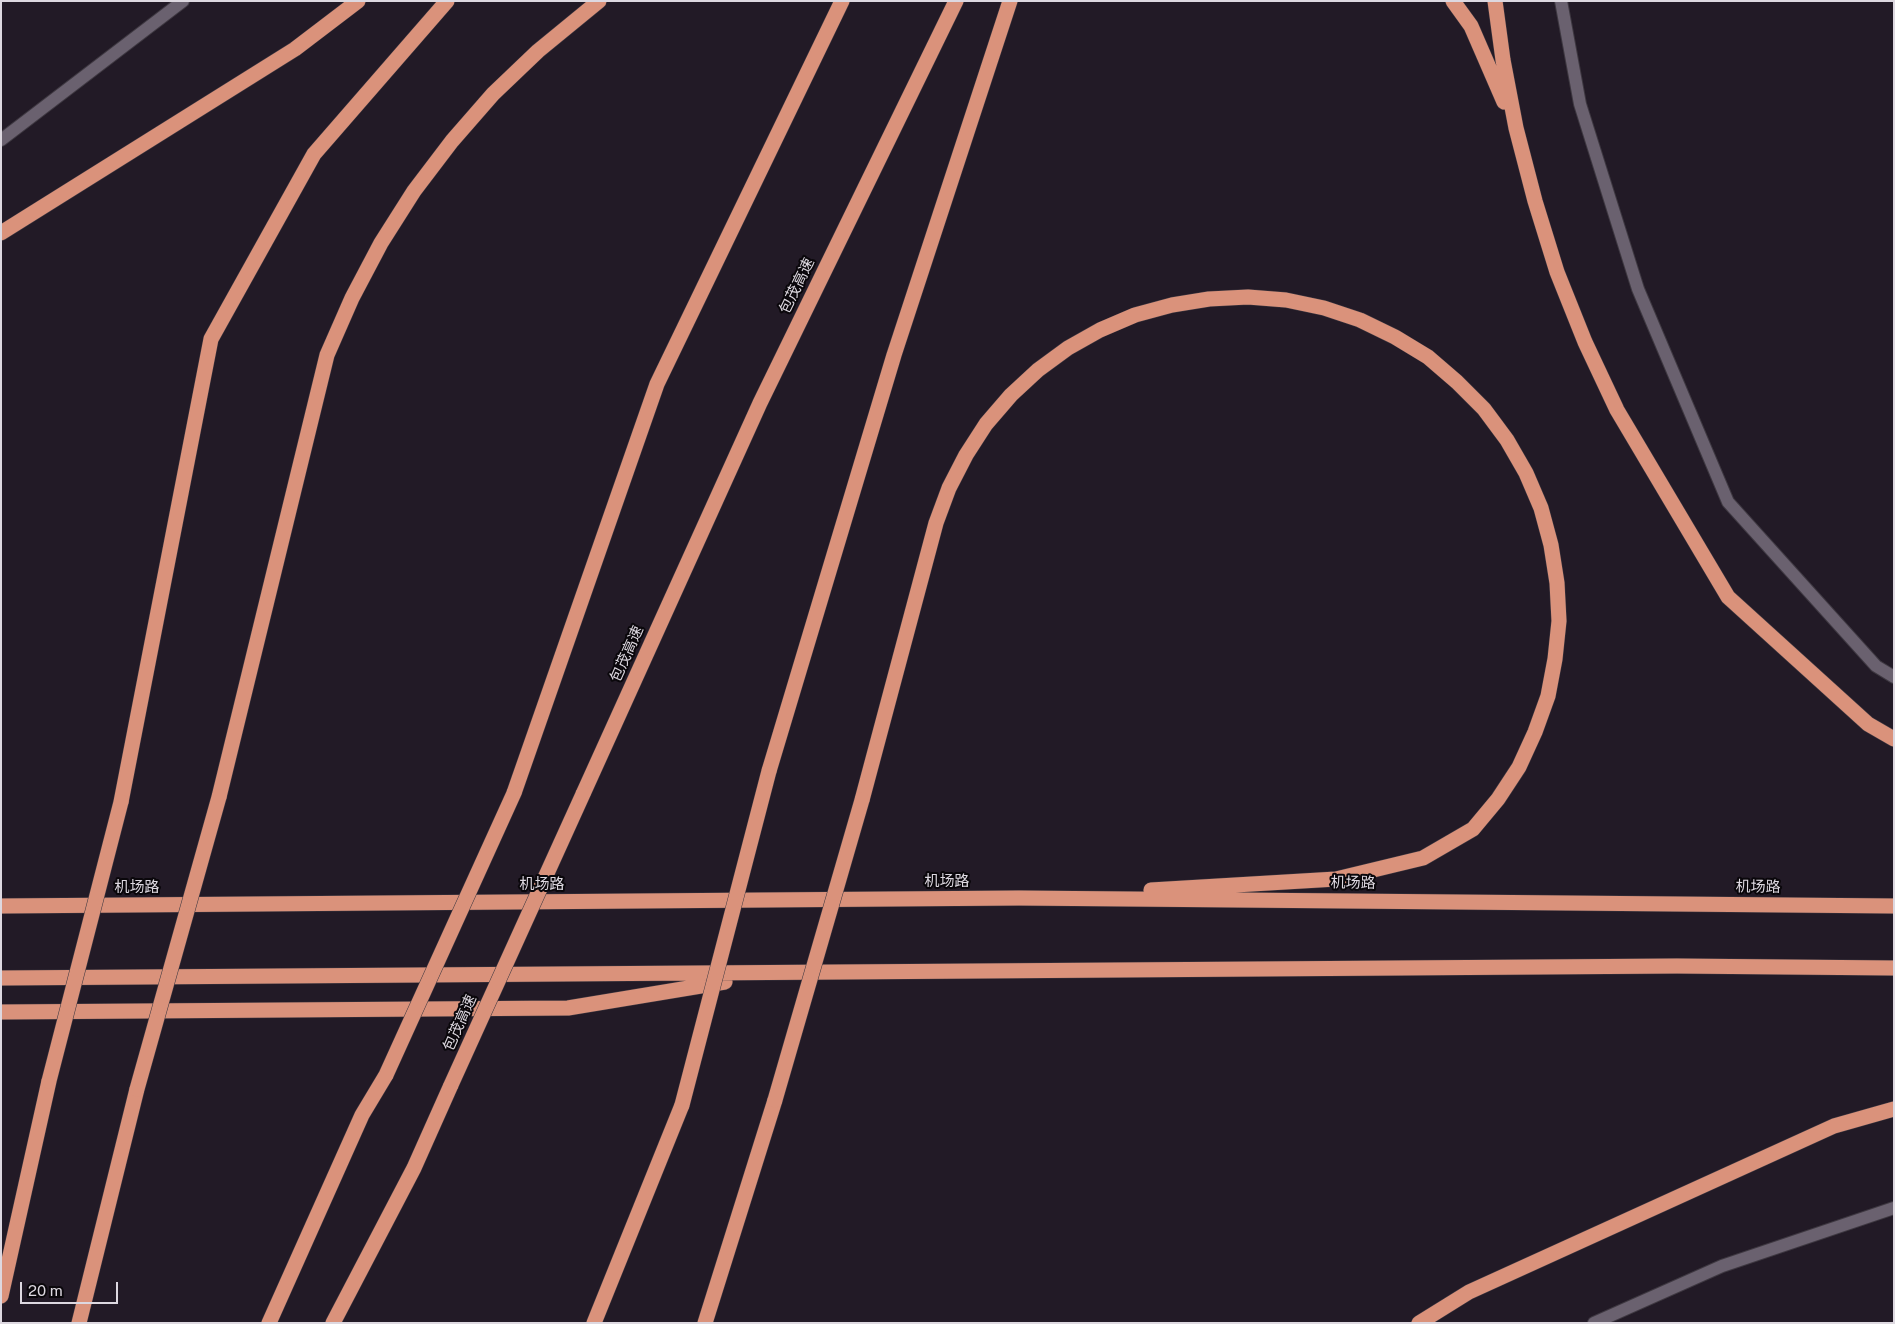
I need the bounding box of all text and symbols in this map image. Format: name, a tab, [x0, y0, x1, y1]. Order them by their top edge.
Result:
street label: 包茂高速	[776, 255, 818, 317]
street label: 包茂高速	[607, 623, 647, 685]
street label: 机场路	[925, 872, 969, 890]
street label: 机场路	[1330, 874, 1376, 892]
street label: 机场路	[520, 875, 564, 893]
street label: 机场路	[115, 878, 159, 896]
street label: 机场路	[1735, 878, 1781, 896]
street label: 包茂高速	[440, 992, 480, 1054]
scale bar	[22, 1272, 120, 1304]
text: 20 m	[28, 1282, 63, 1299]

